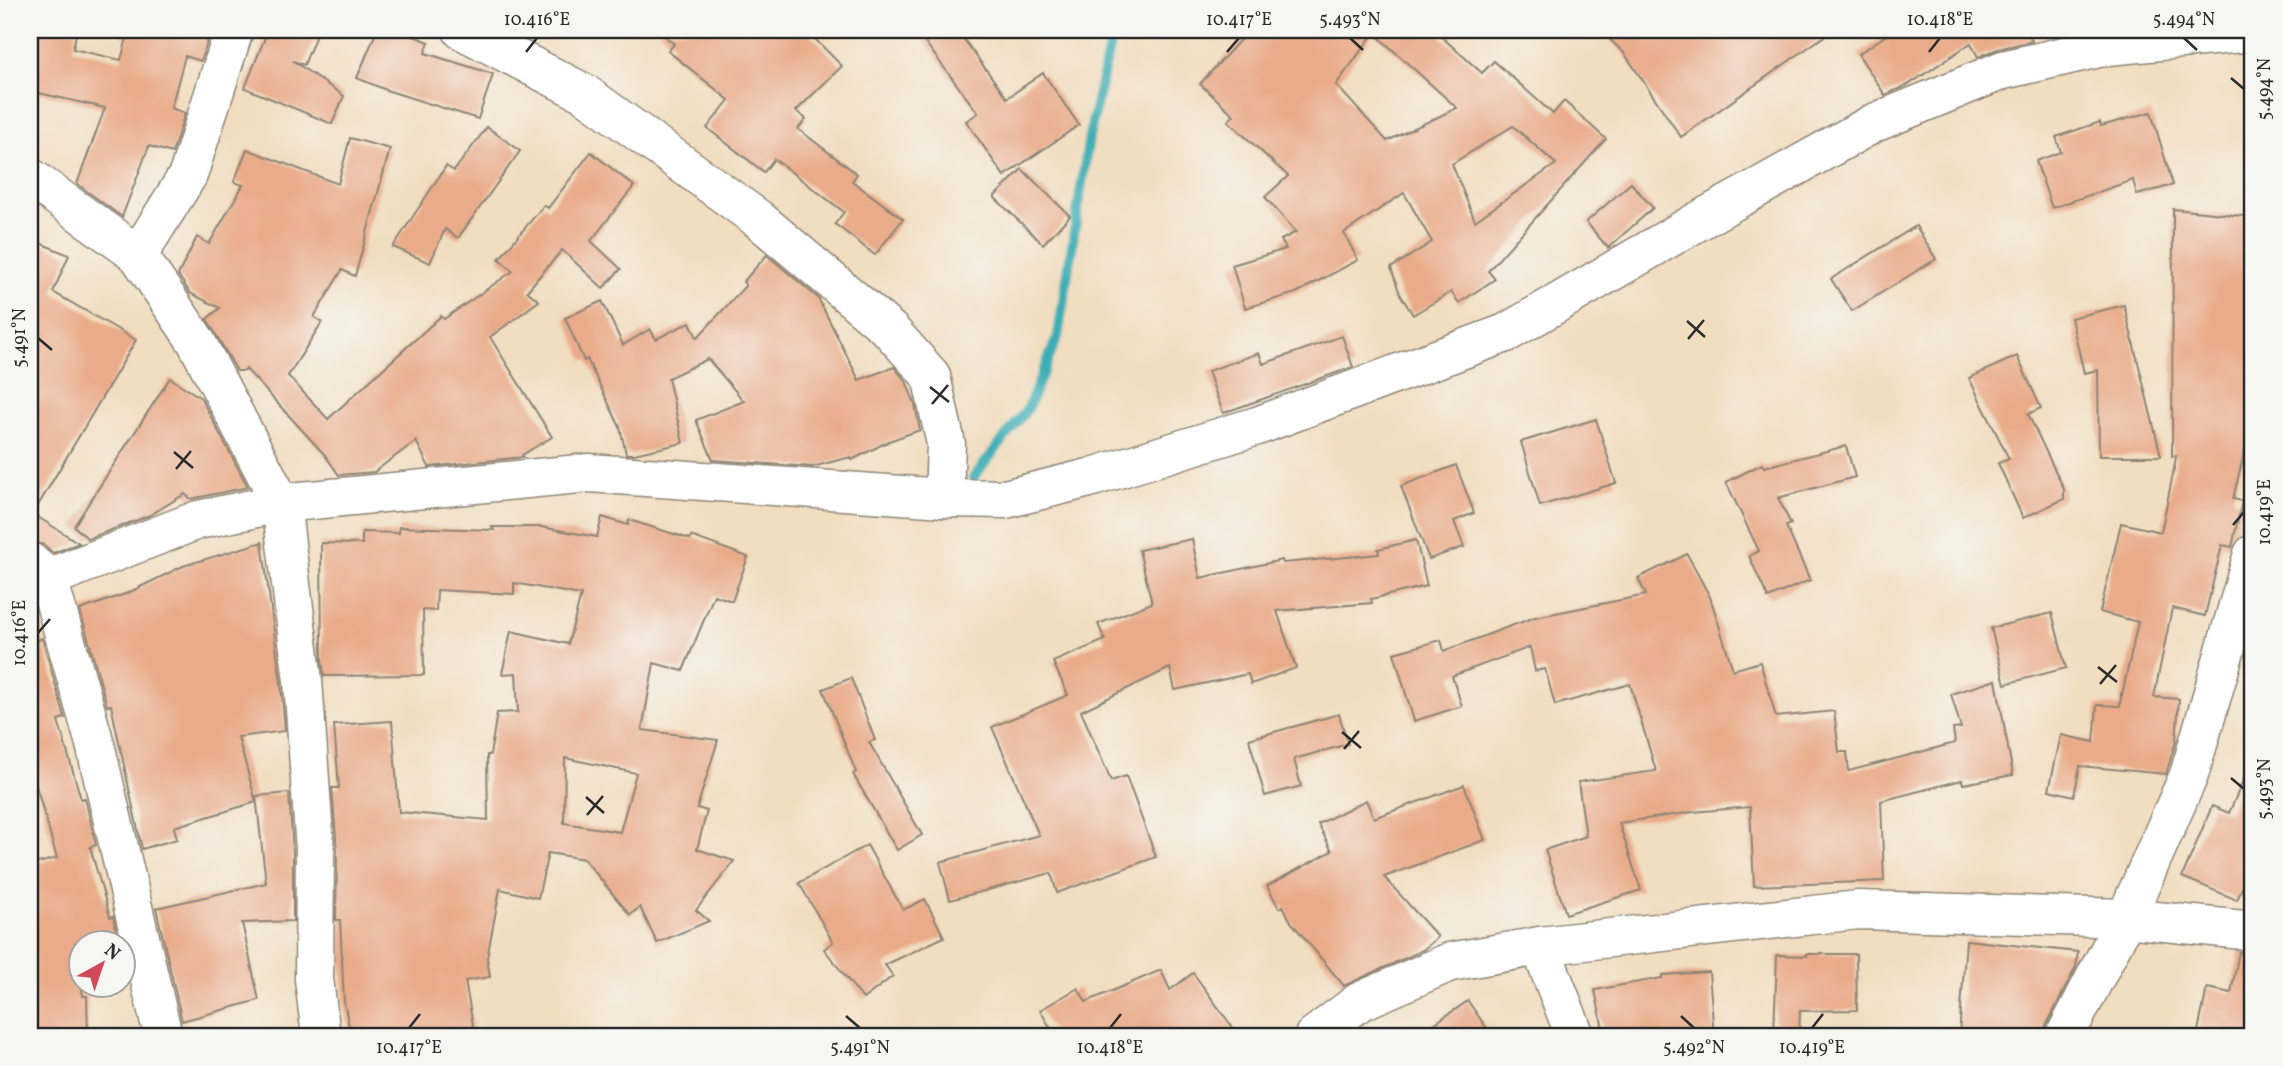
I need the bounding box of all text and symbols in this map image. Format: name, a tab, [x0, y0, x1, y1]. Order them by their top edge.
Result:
text: 10.416°E	[504, 8, 570, 33]
text: 10.417°E	[1206, 8, 1272, 33]
text: 5.493°N	[1319, 8, 1381, 33]
text: 10.418°E	[1907, 8, 1973, 33]
text: 5.494°N	[2153, 8, 2215, 33]
text: 5.494°N	[2253, 58, 2278, 120]
text: 5.491°N	[8, 308, 33, 368]
text: 10.419°E	[2253, 479, 2278, 545]
text: 10.416°E	[8, 600, 33, 666]
text: 5.493°N	[2253, 758, 2278, 820]
north arrow	[66, 930, 136, 1000]
text: N	[98, 938, 125, 967]
text: 10.417°E	[376, 1036, 442, 1061]
text: 5.491°N	[830, 1036, 890, 1061]
text: 10.418°E	[1077, 1036, 1143, 1061]
text: 5.492°N	[1663, 1036, 1725, 1061]
text: 10.419°E	[1779, 1036, 1845, 1061]

